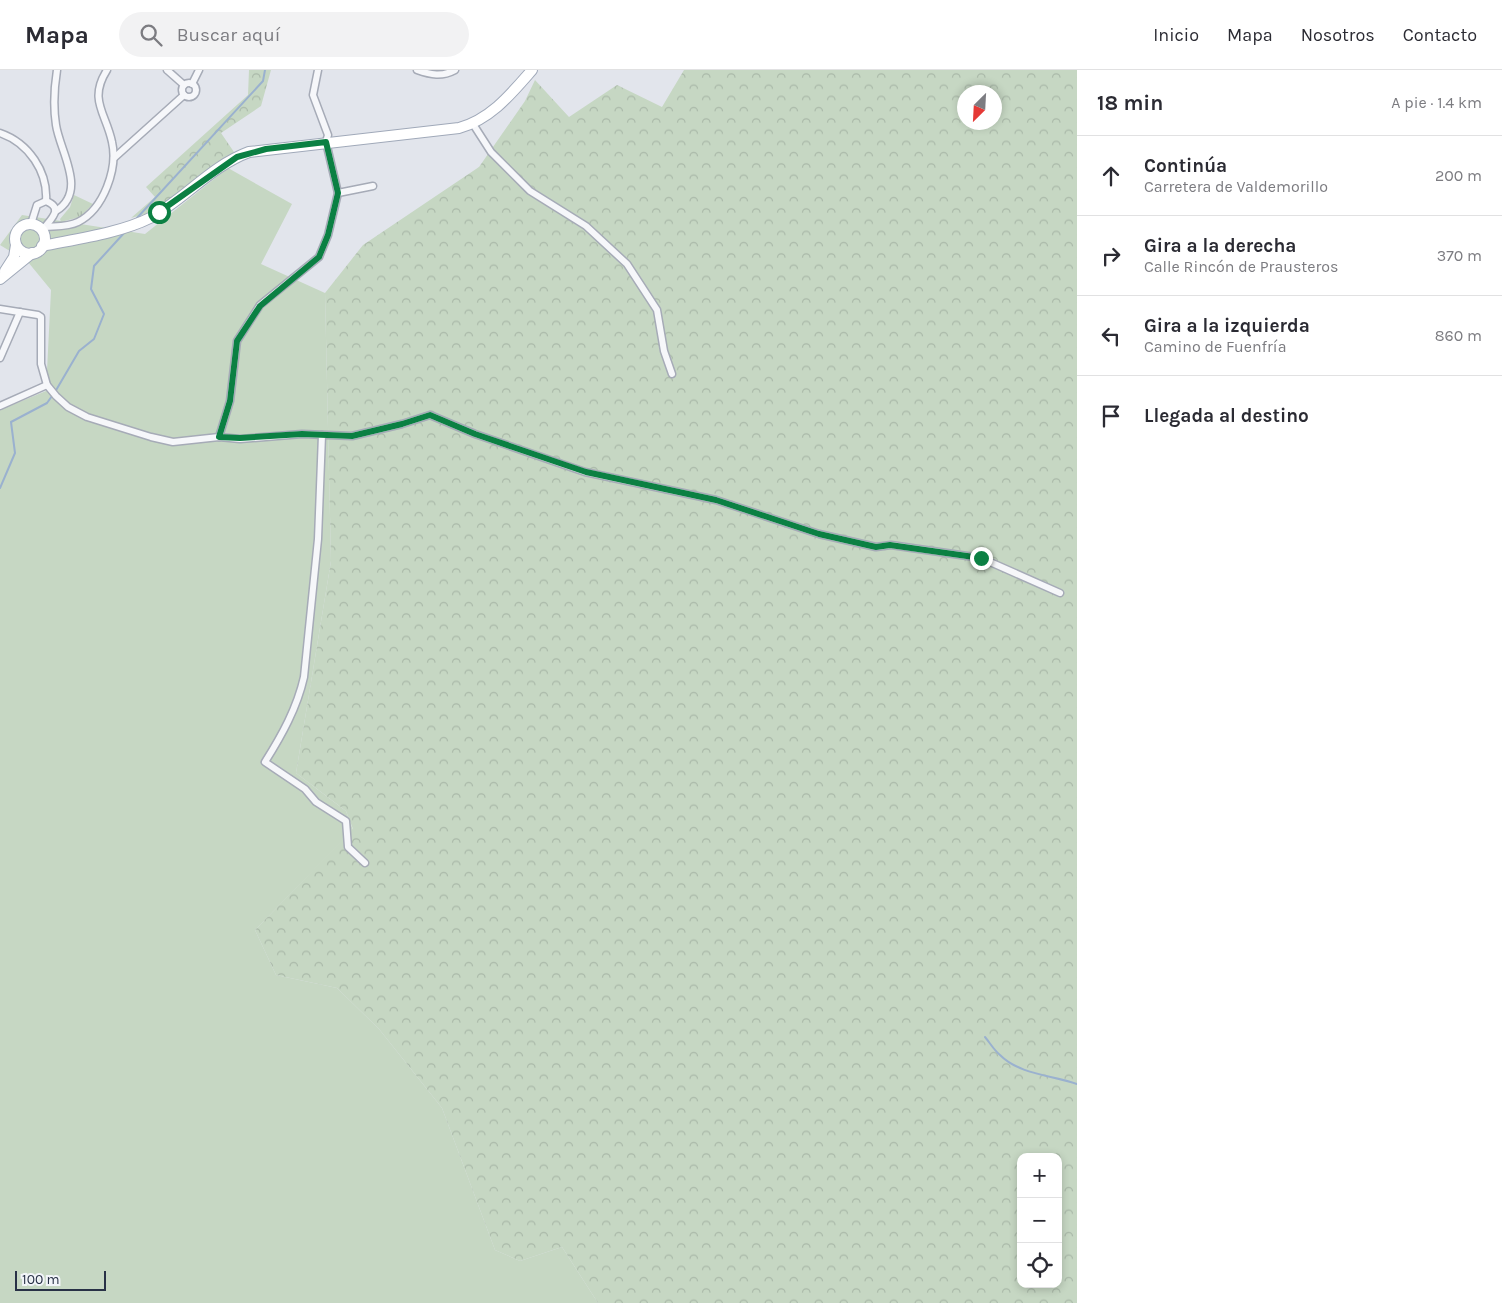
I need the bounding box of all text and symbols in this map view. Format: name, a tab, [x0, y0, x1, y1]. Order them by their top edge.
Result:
search box	[119, 12, 469, 57]
text: Mapa	[25, 21, 89, 49]
icon: search	[137, 21, 165, 49]
text: Buscar aquí	[177, 24, 280, 46]
text: Inicio	[1153, 24, 1199, 46]
text: Mapa	[1227, 24, 1273, 46]
text: Nosotros	[1301, 24, 1375, 46]
text: Contacto	[1403, 24, 1477, 46]
north arrow	[957, 85, 1002, 130]
text: 18 min	[1097, 91, 1163, 115]
text: A pie · 1.4 km	[1391, 93, 1482, 112]
text: Continúa	[1144, 155, 1227, 177]
icon: ahead	[1097, 162, 1125, 190]
text: 200 m	[1435, 166, 1482, 185]
text: Carretera de Valdemorillo	[1144, 177, 1328, 196]
route start	[148, 201, 171, 224]
text: Gira a la derecha	[1144, 235, 1296, 257]
icon: right	[1097, 242, 1125, 270]
text: 370 m	[1437, 246, 1482, 265]
text: Calle Rincón de Prausteros	[1144, 257, 1338, 276]
text: Gira a la izquierda	[1144, 315, 1310, 337]
icon: left	[1097, 322, 1125, 350]
text: 860 m	[1435, 326, 1482, 345]
text: Camino de Fuenfría	[1144, 337, 1286, 356]
icon: arrive	[1097, 402, 1125, 430]
text: Llegada al destino	[1144, 405, 1309, 427]
route end	[970, 547, 993, 570]
map controls	[1017, 1153, 1062, 1288]
button: +	[1017, 1153, 1062, 1198]
button: −	[1017, 1198, 1062, 1243]
button: locate	[1017, 1243, 1062, 1288]
scale bar	[15, 1268, 106, 1291]
text: 100 m	[22, 1271, 60, 1288]

